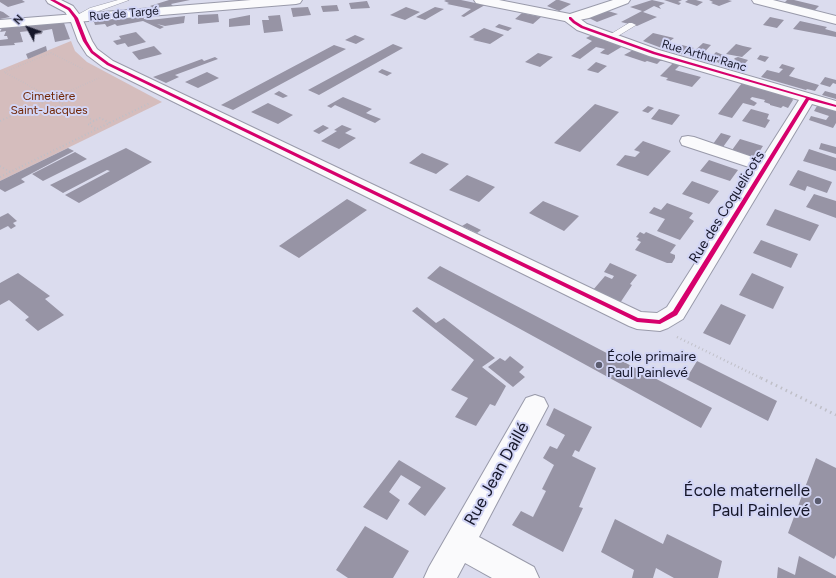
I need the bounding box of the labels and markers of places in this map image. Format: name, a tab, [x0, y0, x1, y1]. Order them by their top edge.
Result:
place label: École primaire Paul Painlevé	[607, 349, 696, 382]
marker: École primaire Paul Painlevé	[594, 360, 604, 370]
place label: École maternelle Paul Painlevé	[684, 481, 810, 521]
marker: École maternelle Paul Painlevé	[813, 496, 823, 506]

